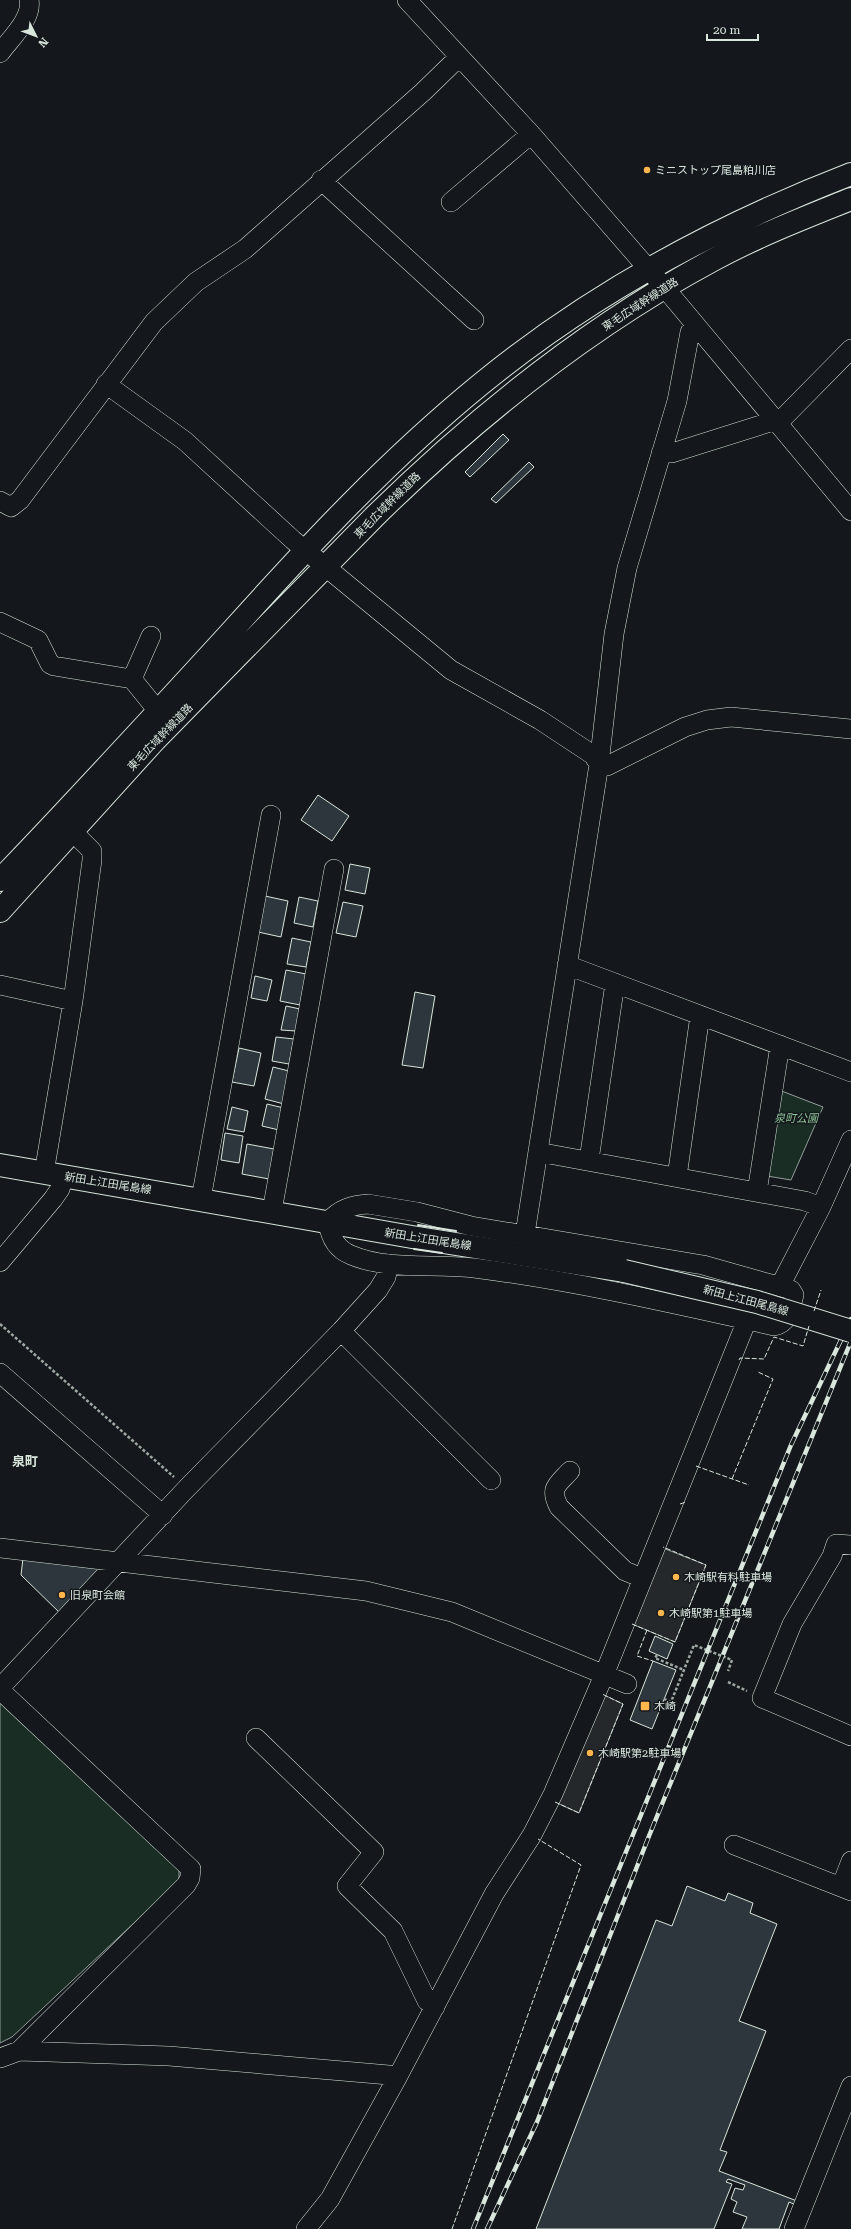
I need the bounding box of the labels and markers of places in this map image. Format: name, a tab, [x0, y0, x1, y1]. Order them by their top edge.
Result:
place label: ミニストップ尾島粕川店	[655, 164, 776, 177]
marker: ミニストップ尾島粕川店	[642, 165, 652, 175]
place label: 木崎駅有料駐車場	[684, 1571, 772, 1584]
marker: 木崎駅有料駐車場	[671, 1572, 681, 1582]
place label: 旧泉町会館	[70, 1589, 125, 1602]
marker: 旧泉町会館	[57, 1590, 67, 1600]
place label: 木崎駅第1駐車場	[669, 1607, 752, 1620]
marker: 木崎駅第1駐車場	[656, 1608, 666, 1618]
marker: 木崎	[639, 1700, 651, 1712]
place label: 木崎	[654, 1700, 676, 1713]
place label: 木崎駅第2駐車場	[598, 1747, 681, 1760]
marker: 木崎駅第2駐車場	[585, 1748, 595, 1758]

